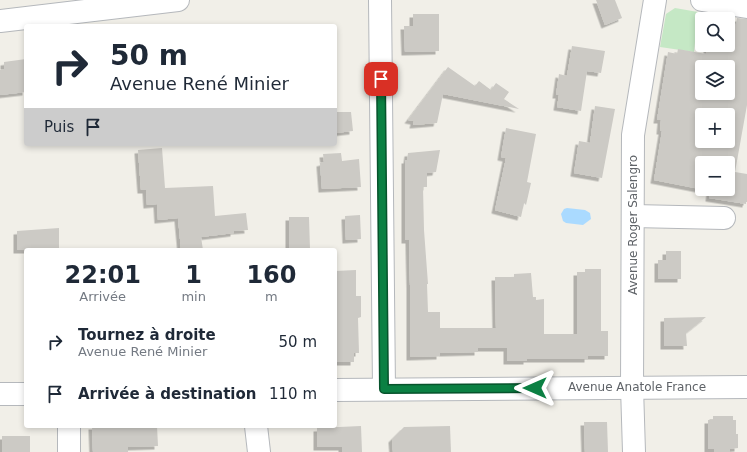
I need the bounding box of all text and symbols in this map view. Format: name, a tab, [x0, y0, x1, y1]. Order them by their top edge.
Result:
map controls	[695, 12, 735, 196]
button: search	[695, 12, 735, 52]
text: 50 m	[110, 39, 188, 72]
icon: right	[44, 40, 96, 92]
button: layers	[695, 60, 735, 100]
pin	[364, 62, 398, 96]
icon: arrive	[370, 68, 392, 90]
text: Avenue René Minier	[110, 73, 289, 94]
button: +	[695, 108, 735, 148]
icon: arrive	[82, 116, 104, 138]
text: Puis	[44, 118, 74, 136]
street label: Avenue Roger Salengro	[626, 155, 640, 295]
button: −	[695, 156, 735, 196]
text: 22:01	[64, 261, 141, 289]
text: 1	[185, 261, 202, 289]
text: 160	[246, 261, 296, 289]
text: Arrivée	[79, 289, 126, 304]
text: min	[181, 289, 206, 304]
text: m	[265, 289, 278, 304]
text: Tournez à droite	[78, 326, 216, 344]
icon: right	[44, 331, 66, 353]
text: 50 m	[279, 333, 317, 351]
text: Avenue René Minier	[78, 344, 207, 359]
position arrow	[514, 367, 556, 409]
street label: Avenue Anatole France	[568, 380, 706, 394]
icon: arrive	[44, 383, 66, 405]
text: Arrivée à destination	[78, 385, 256, 403]
text: 110 m	[269, 385, 317, 403]

